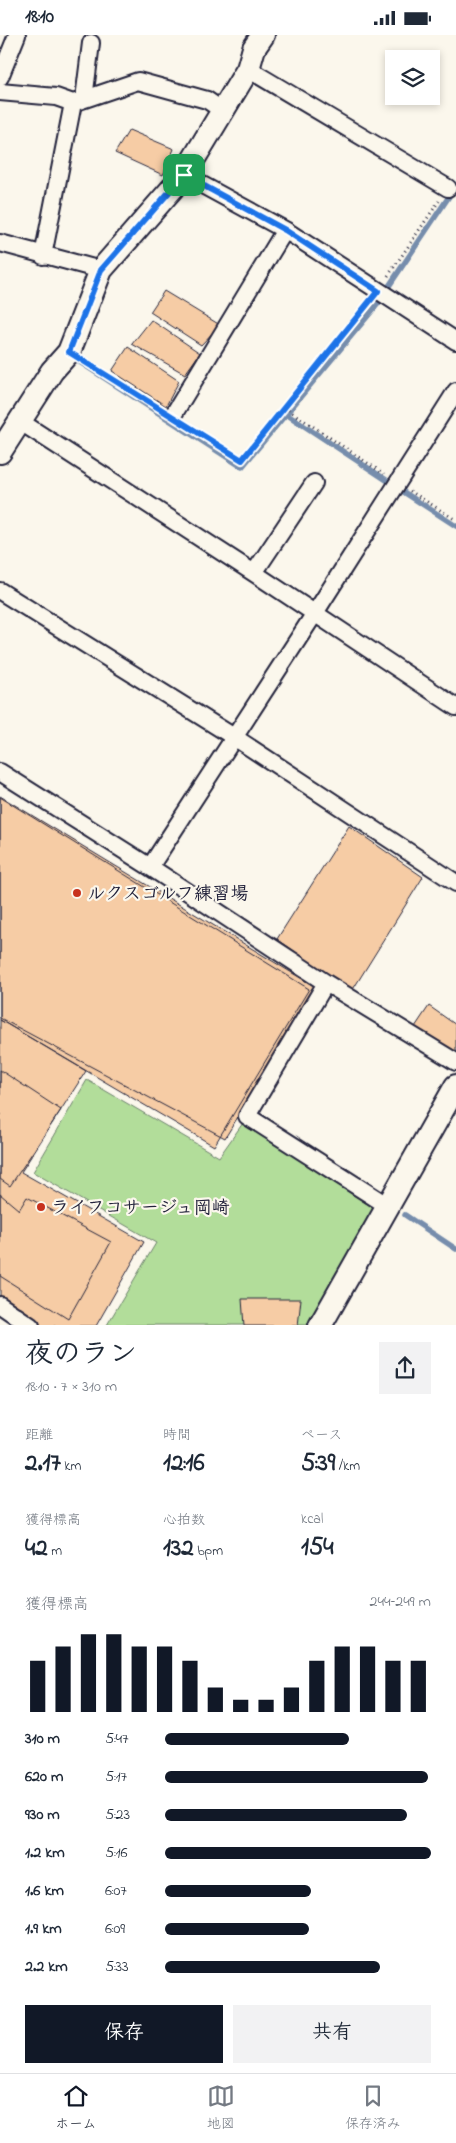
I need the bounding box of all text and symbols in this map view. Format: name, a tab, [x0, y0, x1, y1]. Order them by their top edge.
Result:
text: 18:10	[25, 4, 54, 31]
map controls	[385, 50, 440, 105]
button: layers	[385, 50, 440, 105]
pin	[163, 154, 205, 196]
icon: arrive	[170, 161, 198, 189]
place label: ルクスゴルフ練習場	[87, 882, 248, 908]
marker: ルクスゴルフ練習場	[71, 887, 83, 899]
place label: ライフコサージュ岡崎	[51, 1196, 230, 1222]
marker: ライフコサージュ岡崎	[35, 1201, 47, 1213]
text: 夜のラン	[25, 1335, 137, 1376]
button: share	[379, 1342, 431, 1394]
text: 18:10 · 7 × 310 m	[25, 1375, 117, 1399]
text: 距離	[25, 1425, 53, 1446]
text: 時間	[163, 1425, 191, 1446]
text: ペース	[301, 1425, 342, 1446]
text: 2.17	[25, 1446, 61, 1482]
text: 12:16	[163, 1446, 204, 1482]
text: 5:39	[301, 1446, 335, 1482]
text: km	[61, 1456, 81, 1477]
text: /km	[335, 1456, 360, 1477]
text: kcal	[301, 1509, 323, 1530]
text: 獲得標高	[25, 1510, 81, 1531]
text: 心拍数	[163, 1510, 205, 1531]
text: 154	[301, 1530, 334, 1566]
text: 42	[25, 1531, 48, 1567]
text: 132	[163, 1531, 194, 1567]
text: m	[48, 1541, 62, 1562]
text: bpm	[194, 1541, 223, 1562]
text: 244–249 m	[369, 1590, 431, 1614]
text: 獲得標高	[25, 1593, 89, 1617]
text: 310 m	[25, 1727, 60, 1751]
text: 5:47	[105, 1727, 129, 1751]
text: 620 m	[25, 1765, 63, 1789]
text: 5:17	[105, 1765, 127, 1789]
text: 930 m	[25, 1803, 60, 1827]
text: 5:23	[105, 1803, 130, 1827]
text: 1.2 km	[25, 1841, 65, 1865]
text: 5:16	[105, 1841, 128, 1865]
text: 1.6 km	[25, 1879, 64, 1903]
text: 6:07	[105, 1879, 127, 1903]
text: 1.9 km	[25, 1917, 62, 1941]
text: 6:09	[105, 1917, 125, 1941]
text: 2.2 km	[25, 1955, 68, 1979]
text: 5:33	[105, 1955, 129, 1979]
button: 保存	[25, 2005, 223, 2063]
button: 共有	[233, 2005, 431, 2063]
tab: ホーム	[55, 2082, 97, 2135]
tab: 地図	[207, 2082, 235, 2135]
tab: 保存済み	[345, 2082, 401, 2135]

